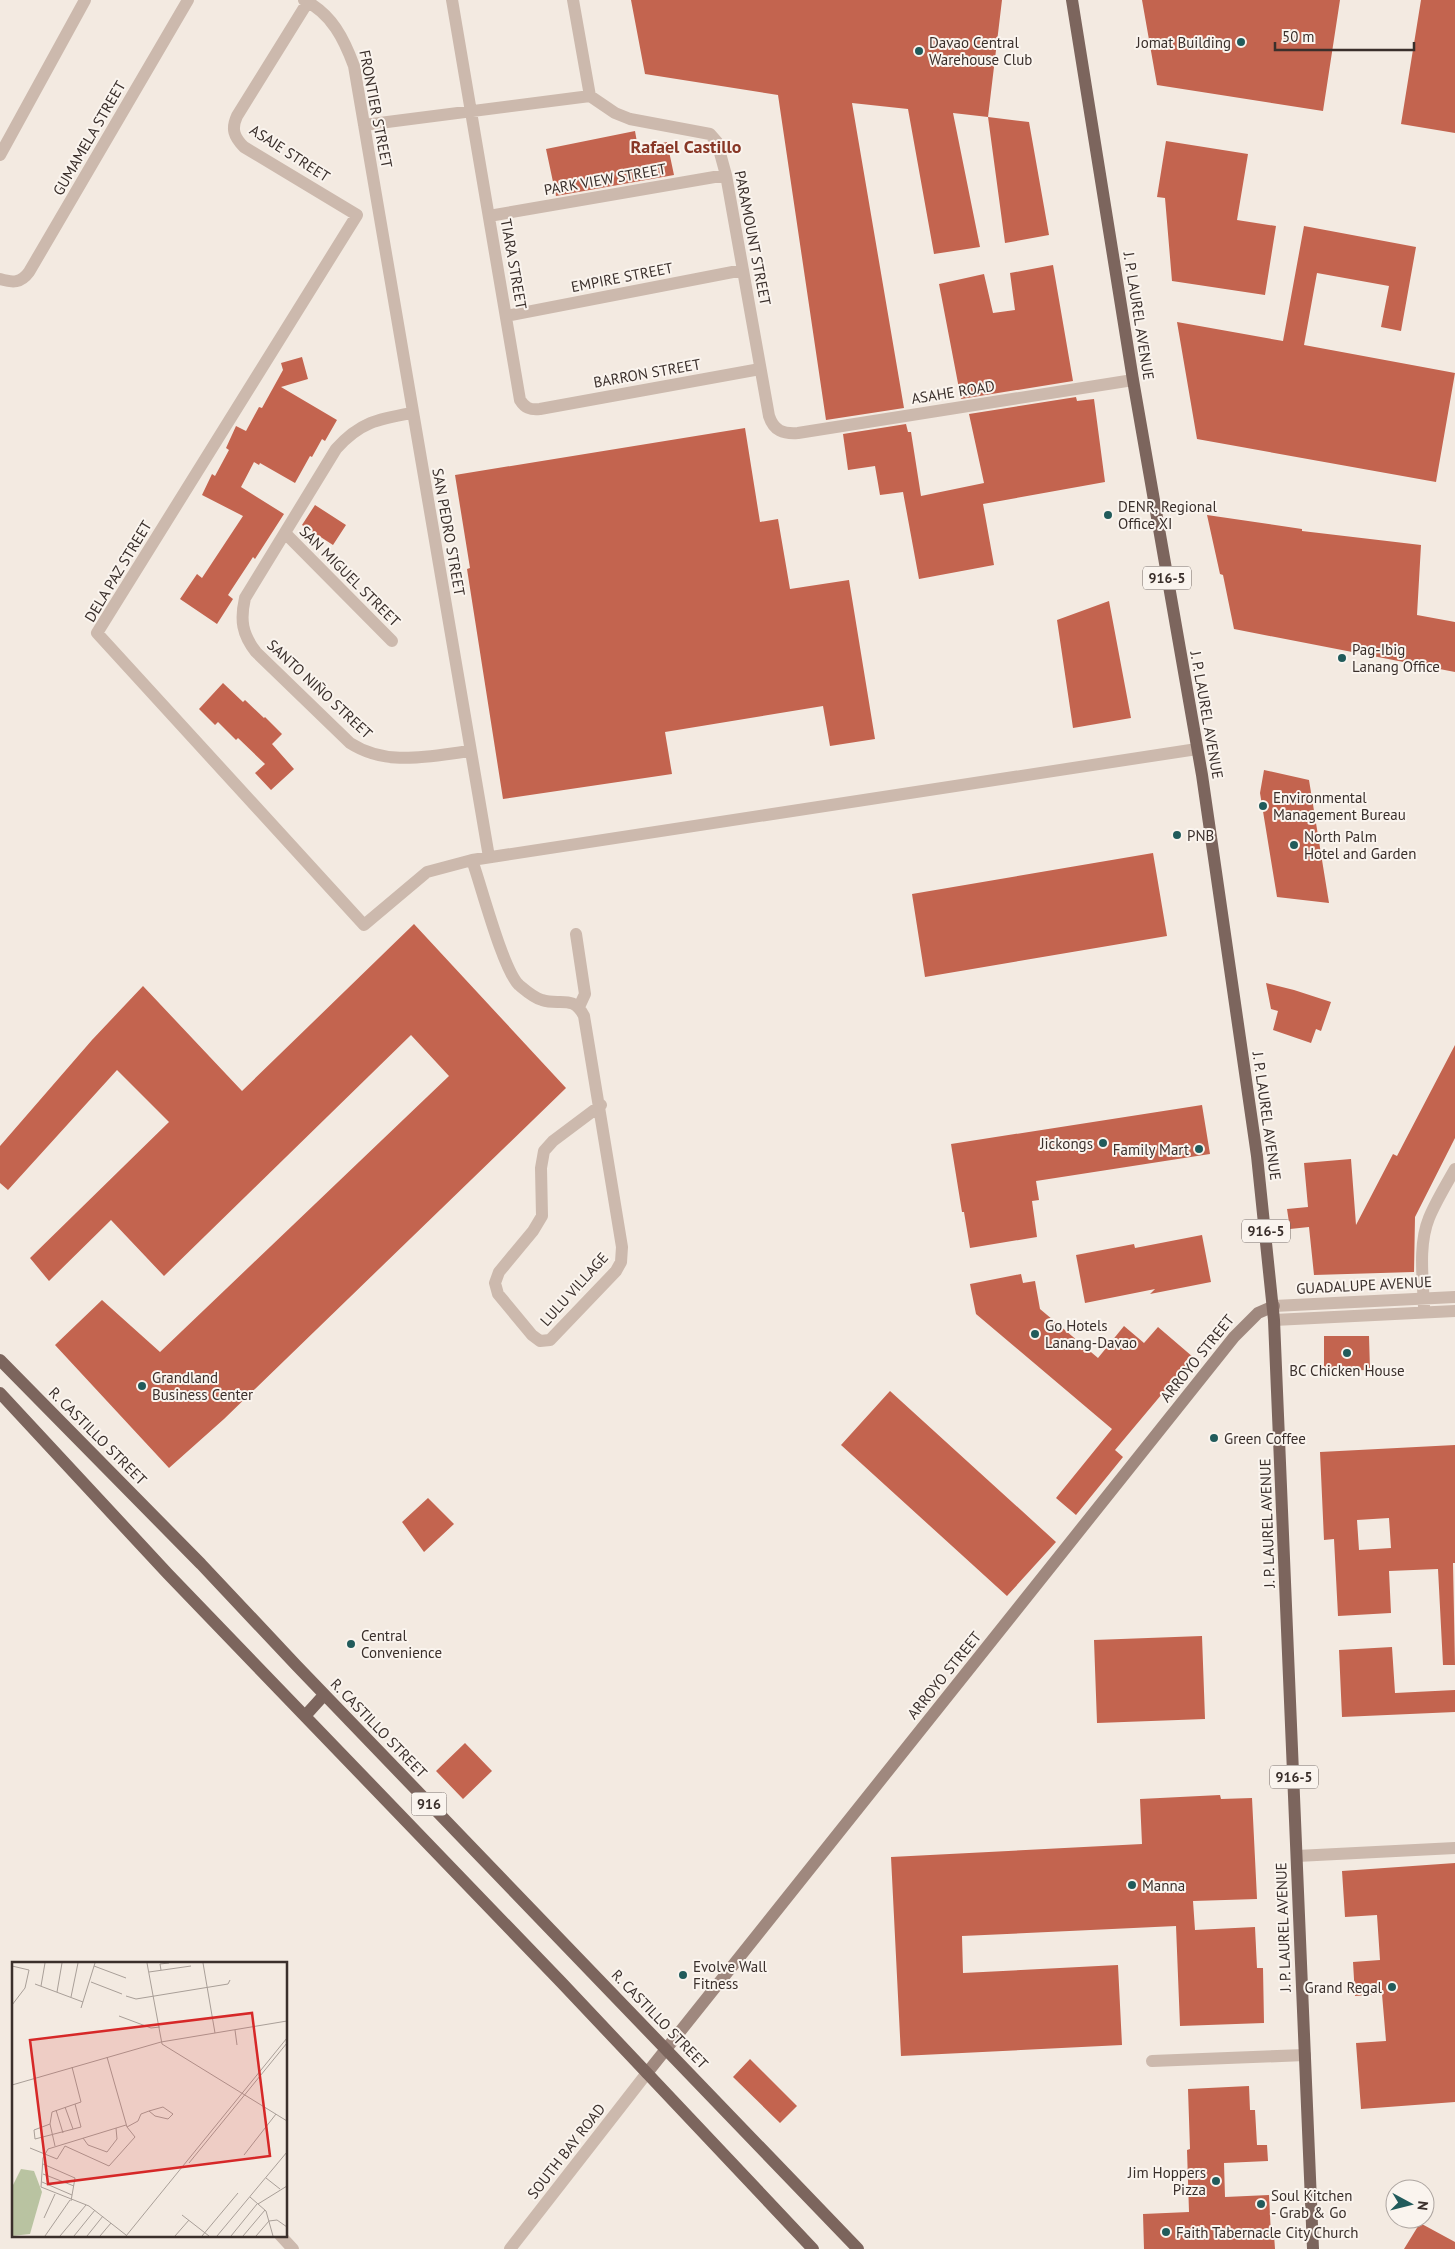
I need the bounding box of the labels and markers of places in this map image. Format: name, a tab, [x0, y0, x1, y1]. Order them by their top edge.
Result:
place label: Davao Central Warehouse Club	[929, 33, 1032, 69]
place label: Jomat Building	[1135, 33, 1231, 52]
marker: Jomat Building	[1235, 36, 1247, 48]
marker: Davao Central Warehouse Club	[913, 45, 925, 57]
place label: DENR, Regional Office XI	[1118, 497, 1218, 533]
marker: DENR, Regional Office XI	[1102, 509, 1114, 521]
place label: Pag-Ibig Lanang Office	[1352, 640, 1440, 676]
marker: Pag-Ibig Lanang Office	[1336, 652, 1348, 664]
place label: Environmental Management Bureau	[1273, 788, 1406, 824]
marker: Environmental Management Bureau	[1257, 800, 1269, 812]
place label: PNB	[1187, 826, 1214, 845]
place label: North Palm Hotel and Garden	[1304, 827, 1416, 863]
marker: PNB	[1171, 829, 1183, 841]
marker: North Palm Hotel and Garden	[1288, 839, 1300, 851]
place label: Jickongs	[1039, 1134, 1093, 1153]
marker: Jickongs	[1097, 1137, 1109, 1149]
place label: Family Mart	[1113, 1140, 1189, 1159]
marker: Family Mart	[1193, 1143, 1205, 1155]
place label: Go Hotels Lanang-Davao	[1045, 1316, 1137, 1352]
marker: Go Hotels Lanang-Davao	[1029, 1328, 1041, 1340]
marker: BC Chicken House	[1341, 1347, 1353, 1359]
place label: BC Chicken House	[1289, 1361, 1405, 1380]
place label: Grandland Business Center	[152, 1368, 253, 1404]
marker: Grandland Business Center	[136, 1380, 148, 1392]
place label: Green Coffee	[1224, 1429, 1306, 1448]
marker: Green Coffee	[1208, 1432, 1220, 1444]
place label: Central Convenience	[361, 1626, 442, 1662]
marker: Central Convenience	[345, 1638, 357, 1650]
place label: Manna	[1142, 1876, 1185, 1895]
marker: Manna	[1126, 1879, 1138, 1891]
place label: Evolve Wall Fitness	[693, 1957, 768, 1993]
marker: Evolve Wall Fitness	[677, 1969, 689, 1981]
place label: Grand Regal	[1304, 1978, 1383, 1997]
marker: Grand Regal	[1386, 1981, 1398, 1993]
place label: Jim Hoppers Pizza	[1127, 2163, 1206, 2199]
marker: Jim Hoppers Pizza	[1210, 2175, 1222, 2187]
place label: Soul Kitchen - Grab & Go	[1271, 2186, 1352, 2222]
marker: Soul Kitchen - Grab & Go	[1255, 2198, 1267, 2210]
place label: Faith Tabernacle City Church	[1176, 2223, 1359, 2242]
marker: Faith Tabernacle City Church	[1160, 2226, 1172, 2238]

